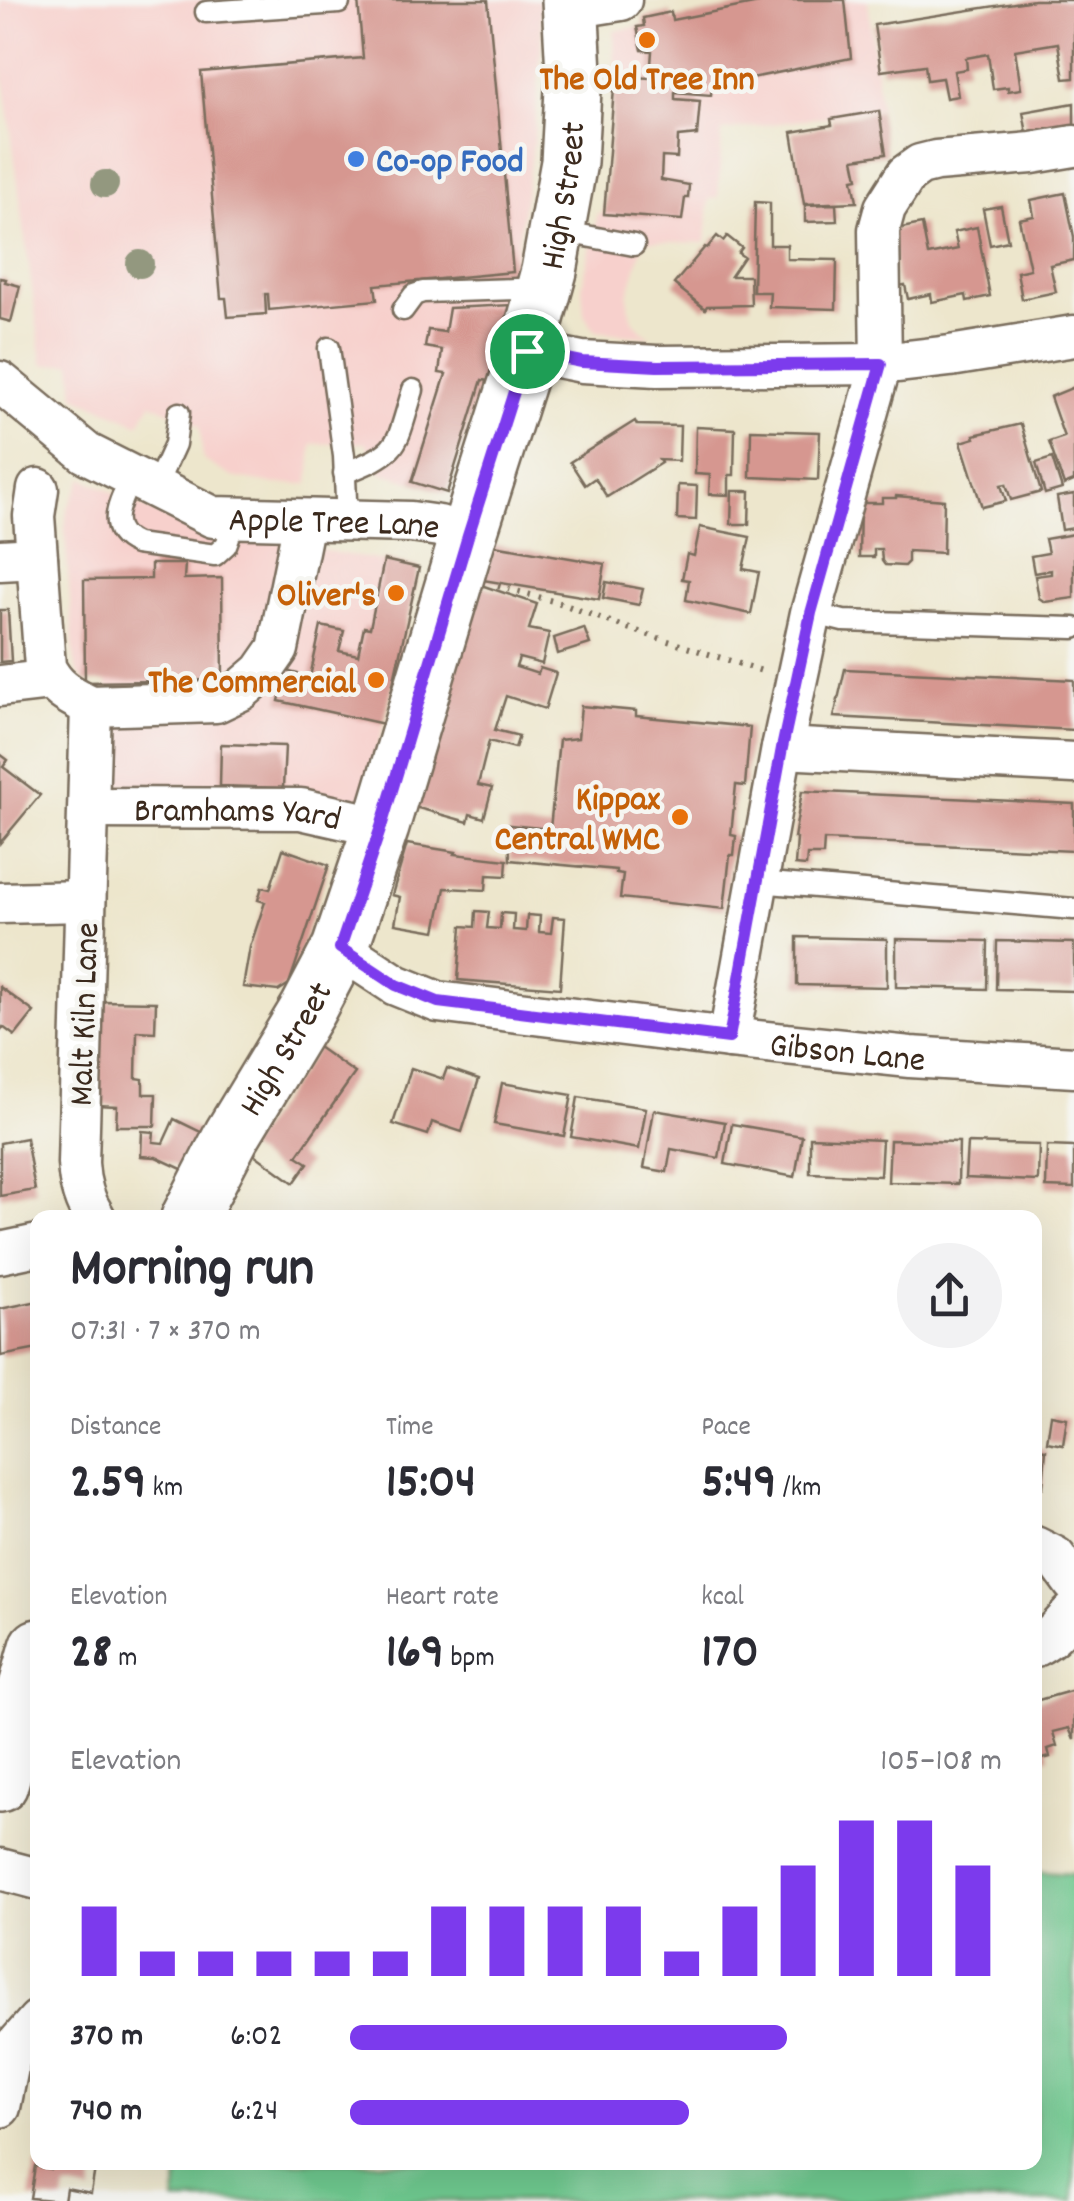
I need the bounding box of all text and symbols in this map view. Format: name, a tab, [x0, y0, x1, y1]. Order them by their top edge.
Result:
marker: The Old Tree Inn	[636, 29, 658, 51]
place label: The Old Tree Inn	[539, 57, 755, 107]
street label: High Street	[530, 120, 601, 274]
place label: Co-op Food	[376, 139, 524, 189]
marker: Co-op Food	[345, 148, 367, 170]
pin	[485, 309, 570, 394]
icon: arrive	[500, 324, 555, 379]
street label: Apple Tree Lane	[228, 497, 442, 556]
place label: Oliver's	[277, 573, 376, 623]
marker: Oliver's	[385, 582, 407, 604]
place label: The Commercial	[148, 660, 357, 710]
marker: The Commercial	[365, 669, 387, 691]
place label: Kippax Central WMC	[495, 777, 660, 867]
street label: Bramhams Yard	[134, 788, 345, 847]
marker: Kippax Central WMC	[669, 806, 691, 828]
street label: Malt Kiln Lane	[59, 922, 115, 1107]
street label: High Street	[229, 974, 348, 1127]
street label: Gibson Lane	[767, 1022, 927, 1088]
text: Morning run	[70, 1233, 314, 1312]
button: share	[897, 1243, 1002, 1348]
text: 07:31 · 7 × 370 m	[70, 1310, 261, 1356]
text: Distance	[70, 1409, 161, 1449]
text: Time	[386, 1409, 434, 1449]
text: Pace	[701, 1409, 751, 1449]
text: 2.59	[70, 1449, 146, 1521]
text: 15:04	[386, 1449, 476, 1521]
text: 5:49	[701, 1449, 776, 1521]
text: km	[146, 1470, 183, 1510]
text: /km	[776, 1470, 822, 1510]
text: Elevation	[70, 1579, 167, 1619]
text: Heart rate	[386, 1579, 499, 1619]
text: kcal	[701, 1579, 744, 1619]
text: 28	[70, 1619, 112, 1691]
text: 169	[386, 1619, 444, 1691]
text: 170	[701, 1619, 759, 1691]
text: m	[112, 1640, 138, 1680]
text: bpm	[444, 1640, 495, 1680]
text: Elevation	[70, 1740, 181, 1786]
text: 105–108 m	[880, 1740, 1002, 1786]
text: 370 m	[70, 2015, 143, 2061]
text: 6:02	[230, 2015, 282, 2061]
text: 740 m	[70, 2090, 142, 2136]
text: 6:24	[230, 2090, 278, 2136]

